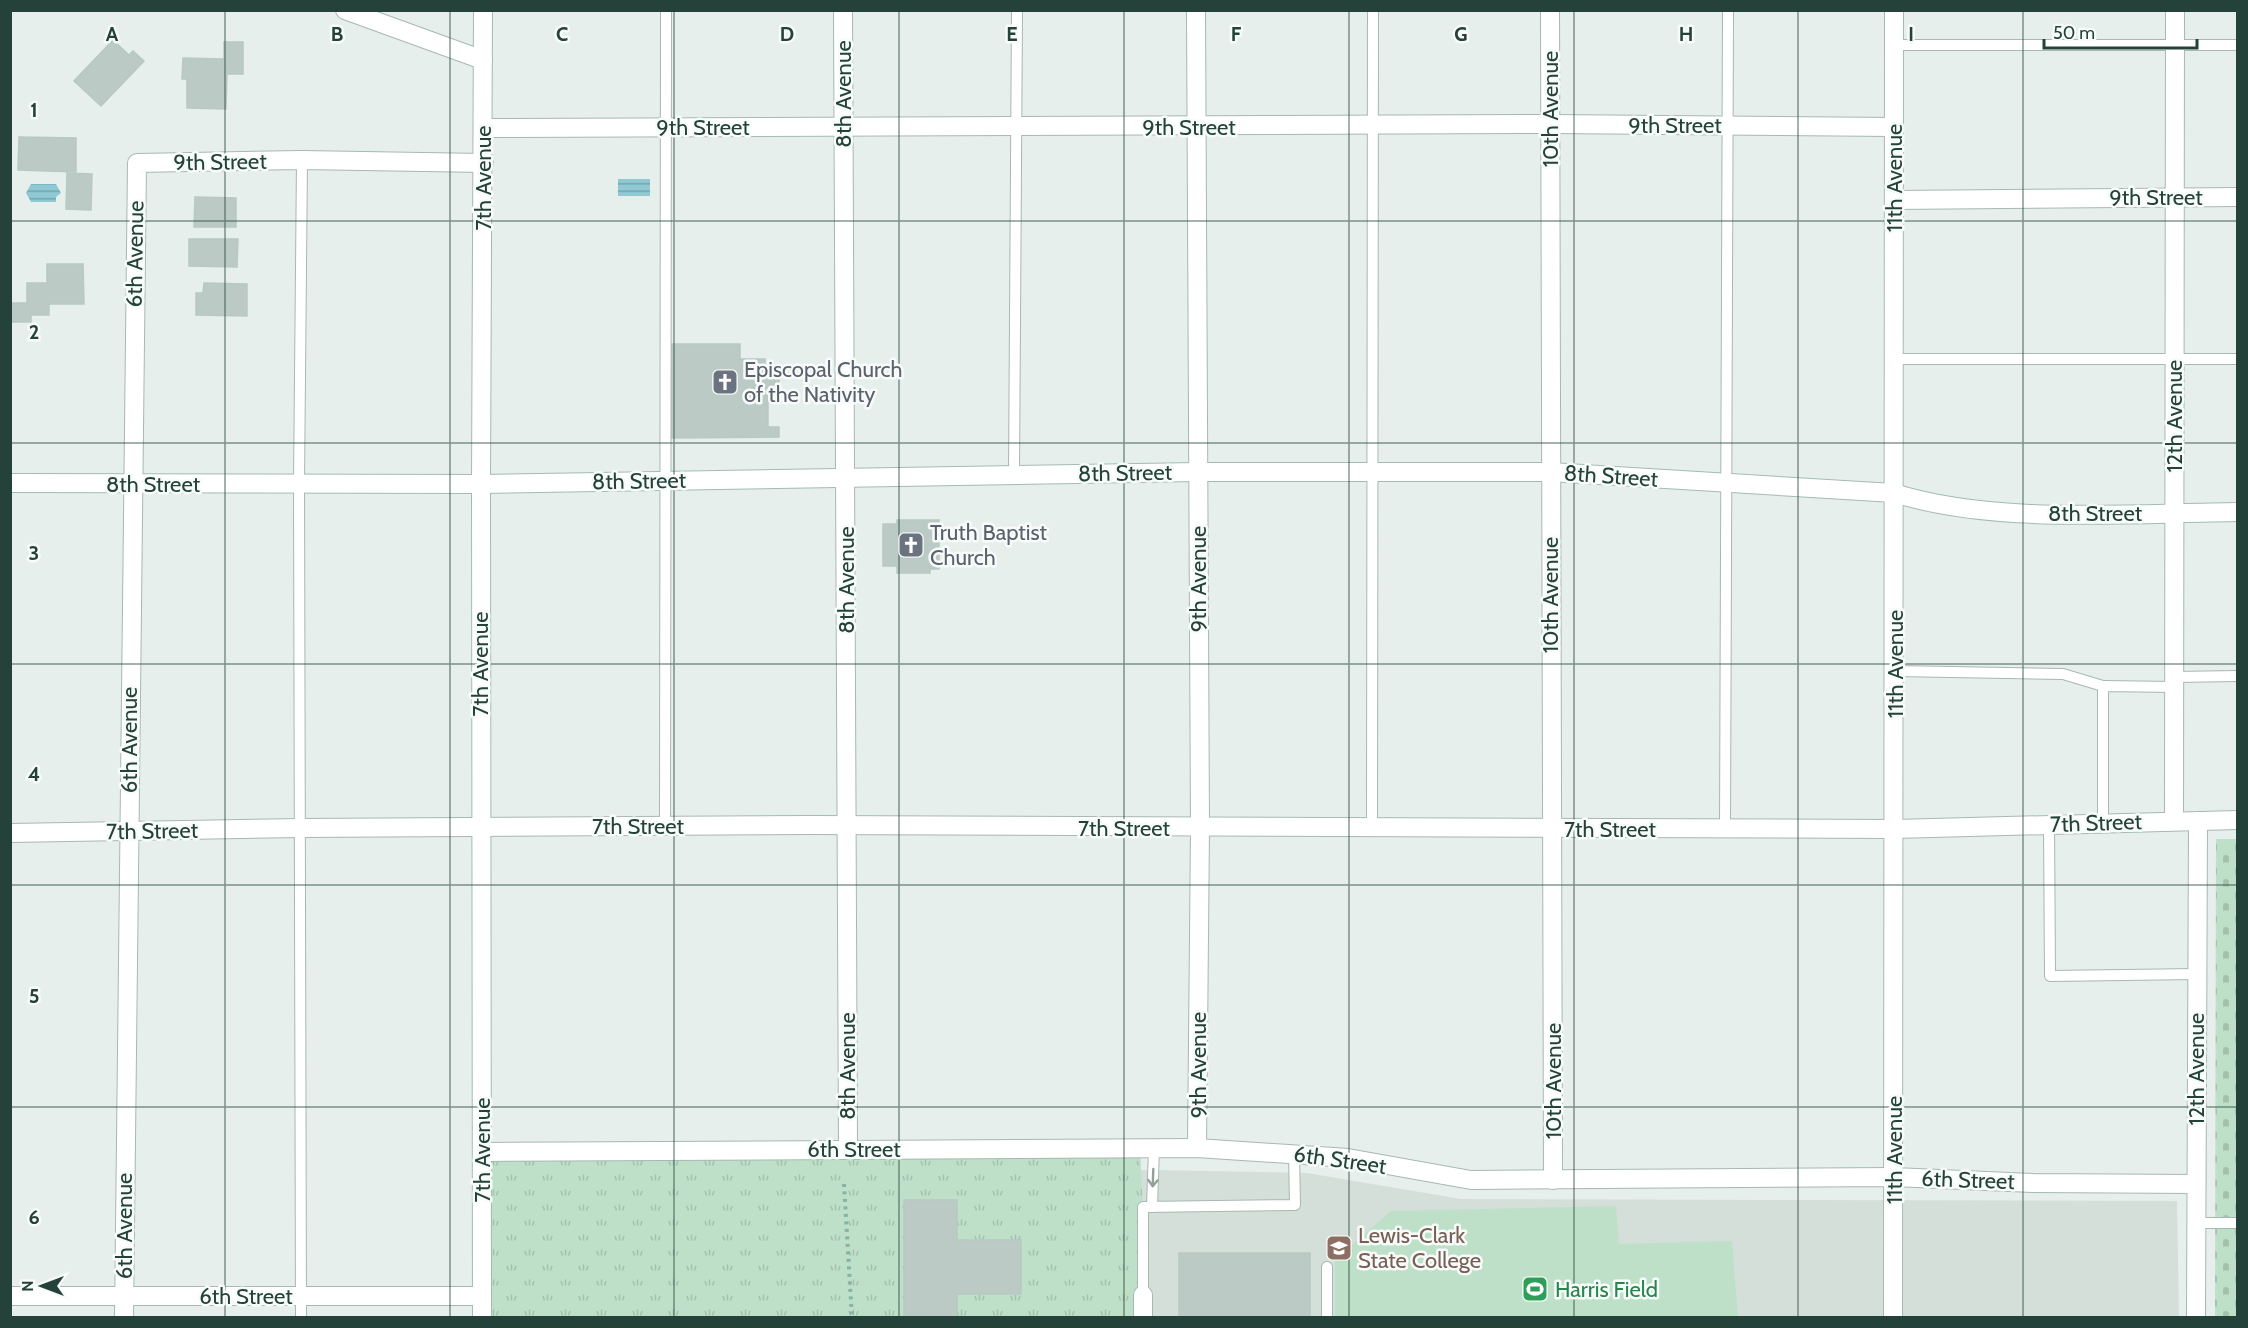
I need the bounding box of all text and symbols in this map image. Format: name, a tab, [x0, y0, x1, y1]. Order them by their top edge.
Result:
scale bar	[2044, 12, 2197, 50]
text: A	[106, 22, 119, 46]
text: B	[331, 22, 343, 46]
text: C	[556, 22, 568, 46]
text: D	[780, 22, 794, 46]
text: E	[1006, 22, 1018, 46]
text: F	[1231, 22, 1242, 46]
text: G	[1454, 22, 1468, 46]
text: H	[1679, 22, 1693, 46]
text: I	[1908, 22, 1914, 46]
text: 50 m	[2053, 22, 2095, 44]
street label: 8th Avenue	[830, 40, 857, 148]
street label: 10th Avenue	[1537, 51, 1564, 167]
text: 1	[30, 98, 38, 122]
street label: 9th Street	[1628, 112, 1722, 139]
street label: 9th Street	[656, 114, 750, 141]
street label: 9th Street	[1142, 114, 1236, 141]
street label: 11th Avenue	[1881, 124, 1908, 232]
street label: 7th Avenue	[470, 125, 497, 231]
street label: 9th Street	[173, 148, 267, 176]
street label: 9th Street	[2109, 184, 2203, 211]
street label: 6th Avenue	[121, 200, 149, 308]
text: 2	[29, 320, 39, 344]
place label: Episcopal Church of the Nativity	[744, 356, 903, 408]
street label: 12th Avenue	[2161, 360, 2188, 472]
church icon: Episcopal Church of the Nativity	[710, 367, 740, 397]
street label: 8th Street	[1078, 459, 1173, 487]
street label: 8th Street	[1563, 459, 1659, 493]
street label: 8th Street	[592, 467, 687, 495]
street label: 8th Street	[106, 471, 201, 498]
street label: 8th Street	[2048, 500, 2143, 527]
place label: Truth Baptist Church	[930, 519, 1048, 571]
street label: 8th Avenue	[833, 526, 860, 634]
street label: 9th Avenue	[1185, 526, 1212, 632]
church icon: Truth Baptist Church	[896, 530, 926, 560]
street label: 10th Avenue	[1537, 537, 1564, 653]
text: 3	[29, 541, 39, 565]
street label: 11th Avenue	[1882, 610, 1909, 718]
street label: 7th Avenue	[467, 611, 494, 717]
street label: 6th Avenue	[116, 687, 143, 793]
text: 4	[28, 762, 40, 786]
street label: 7th Street	[2050, 808, 2143, 838]
street label: 7th Street	[592, 813, 685, 840]
street label: 7th Street	[1078, 815, 1171, 842]
street label: 7th Street	[1564, 816, 1657, 843]
street label: 7th Street	[106, 817, 199, 845]
text: 5	[29, 984, 39, 1008]
street label: 8th Avenue	[834, 1012, 861, 1120]
street label: 9th Avenue	[1185, 1012, 1212, 1118]
street label: 12th Avenue	[2183, 1013, 2210, 1125]
street label: 10th Avenue	[1540, 1023, 1567, 1139]
street label: 11th Avenue	[1881, 1096, 1908, 1204]
street label: 7th Avenue	[469, 1097, 496, 1203]
street label: 6th Street	[807, 1136, 901, 1163]
street label: 6th Street	[1292, 1140, 1389, 1180]
street label: 6th Street	[1921, 1165, 2016, 1195]
one-way arrow	[1147, 1167, 1158, 1187]
street label: 6th Avenue	[111, 1173, 138, 1279]
text: 6	[28, 1205, 40, 1229]
place label: Lewis-Clark State College	[1358, 1222, 1481, 1274]
school or university icon: Lewis-Clark State College	[1324, 1233, 1354, 1263]
north arrow	[12, 1256, 72, 1316]
sports icon: Harris Field	[1520, 1274, 1550, 1304]
place label: Harris Field	[1555, 1276, 1658, 1303]
text: N	[18, 1280, 37, 1292]
street label: 6th Street	[199, 1283, 293, 1310]

